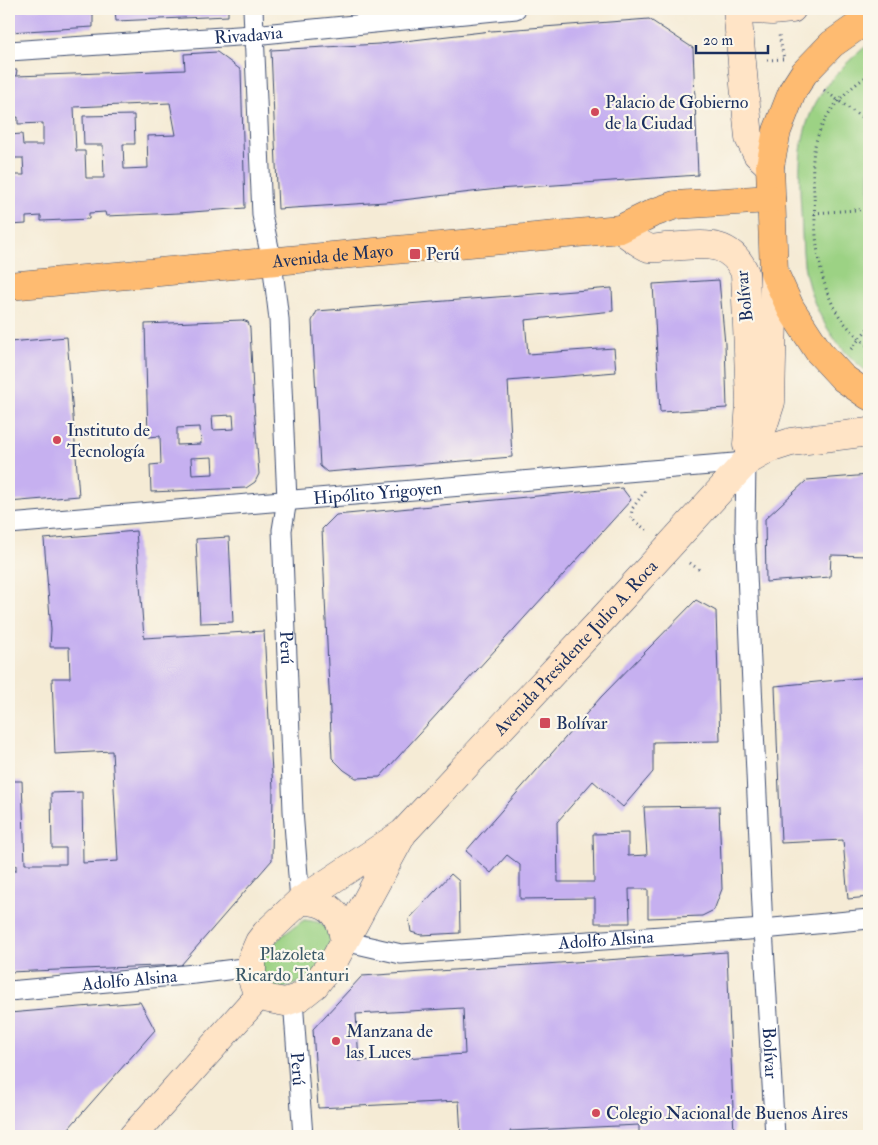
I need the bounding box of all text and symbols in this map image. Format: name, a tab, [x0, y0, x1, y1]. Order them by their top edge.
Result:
street label: Rivadavia	[214, 21, 284, 50]
scale bar	[696, 22, 768, 54]
text: 20 m	[703, 31, 733, 50]
place label: Palacio de Gobierno de la Ciudad	[605, 91, 749, 135]
marker: Palacio de Gobierno de la Ciudad	[589, 106, 601, 118]
street label: Avenida de Mayo	[270, 239, 394, 273]
place label: Perú	[426, 243, 460, 266]
marker: Perú	[408, 247, 422, 261]
street label: Bolívar	[730, 269, 759, 323]
place label: Instituto de Tecnología	[67, 419, 150, 463]
marker: Instituto de Tecnología	[51, 434, 63, 446]
street label: Hipólito Yrigoyen	[312, 477, 443, 510]
street label: Avenida Presidente Julio A. Roca	[488, 555, 663, 741]
street label: Perú	[274, 630, 298, 665]
place label: Bolívar	[556, 712, 608, 735]
marker: Bolívar	[538, 716, 552, 730]
street label: Adolfo Alsina	[557, 926, 655, 955]
park label: Plazoleta Ricardo Tanturi	[235, 943, 350, 987]
street label: Adolfo Alsina	[80, 965, 179, 996]
place label: Manzana de las Luces	[346, 1020, 433, 1064]
street label: Bolívar	[757, 1026, 783, 1079]
marker: Manzana de las Luces	[330, 1035, 342, 1047]
street label: Perú	[285, 1051, 310, 1086]
place label: Colegio Nacional de Buenos Aires	[606, 1102, 848, 1125]
marker: Colegio Nacional de Buenos Aires	[590, 1107, 602, 1119]

